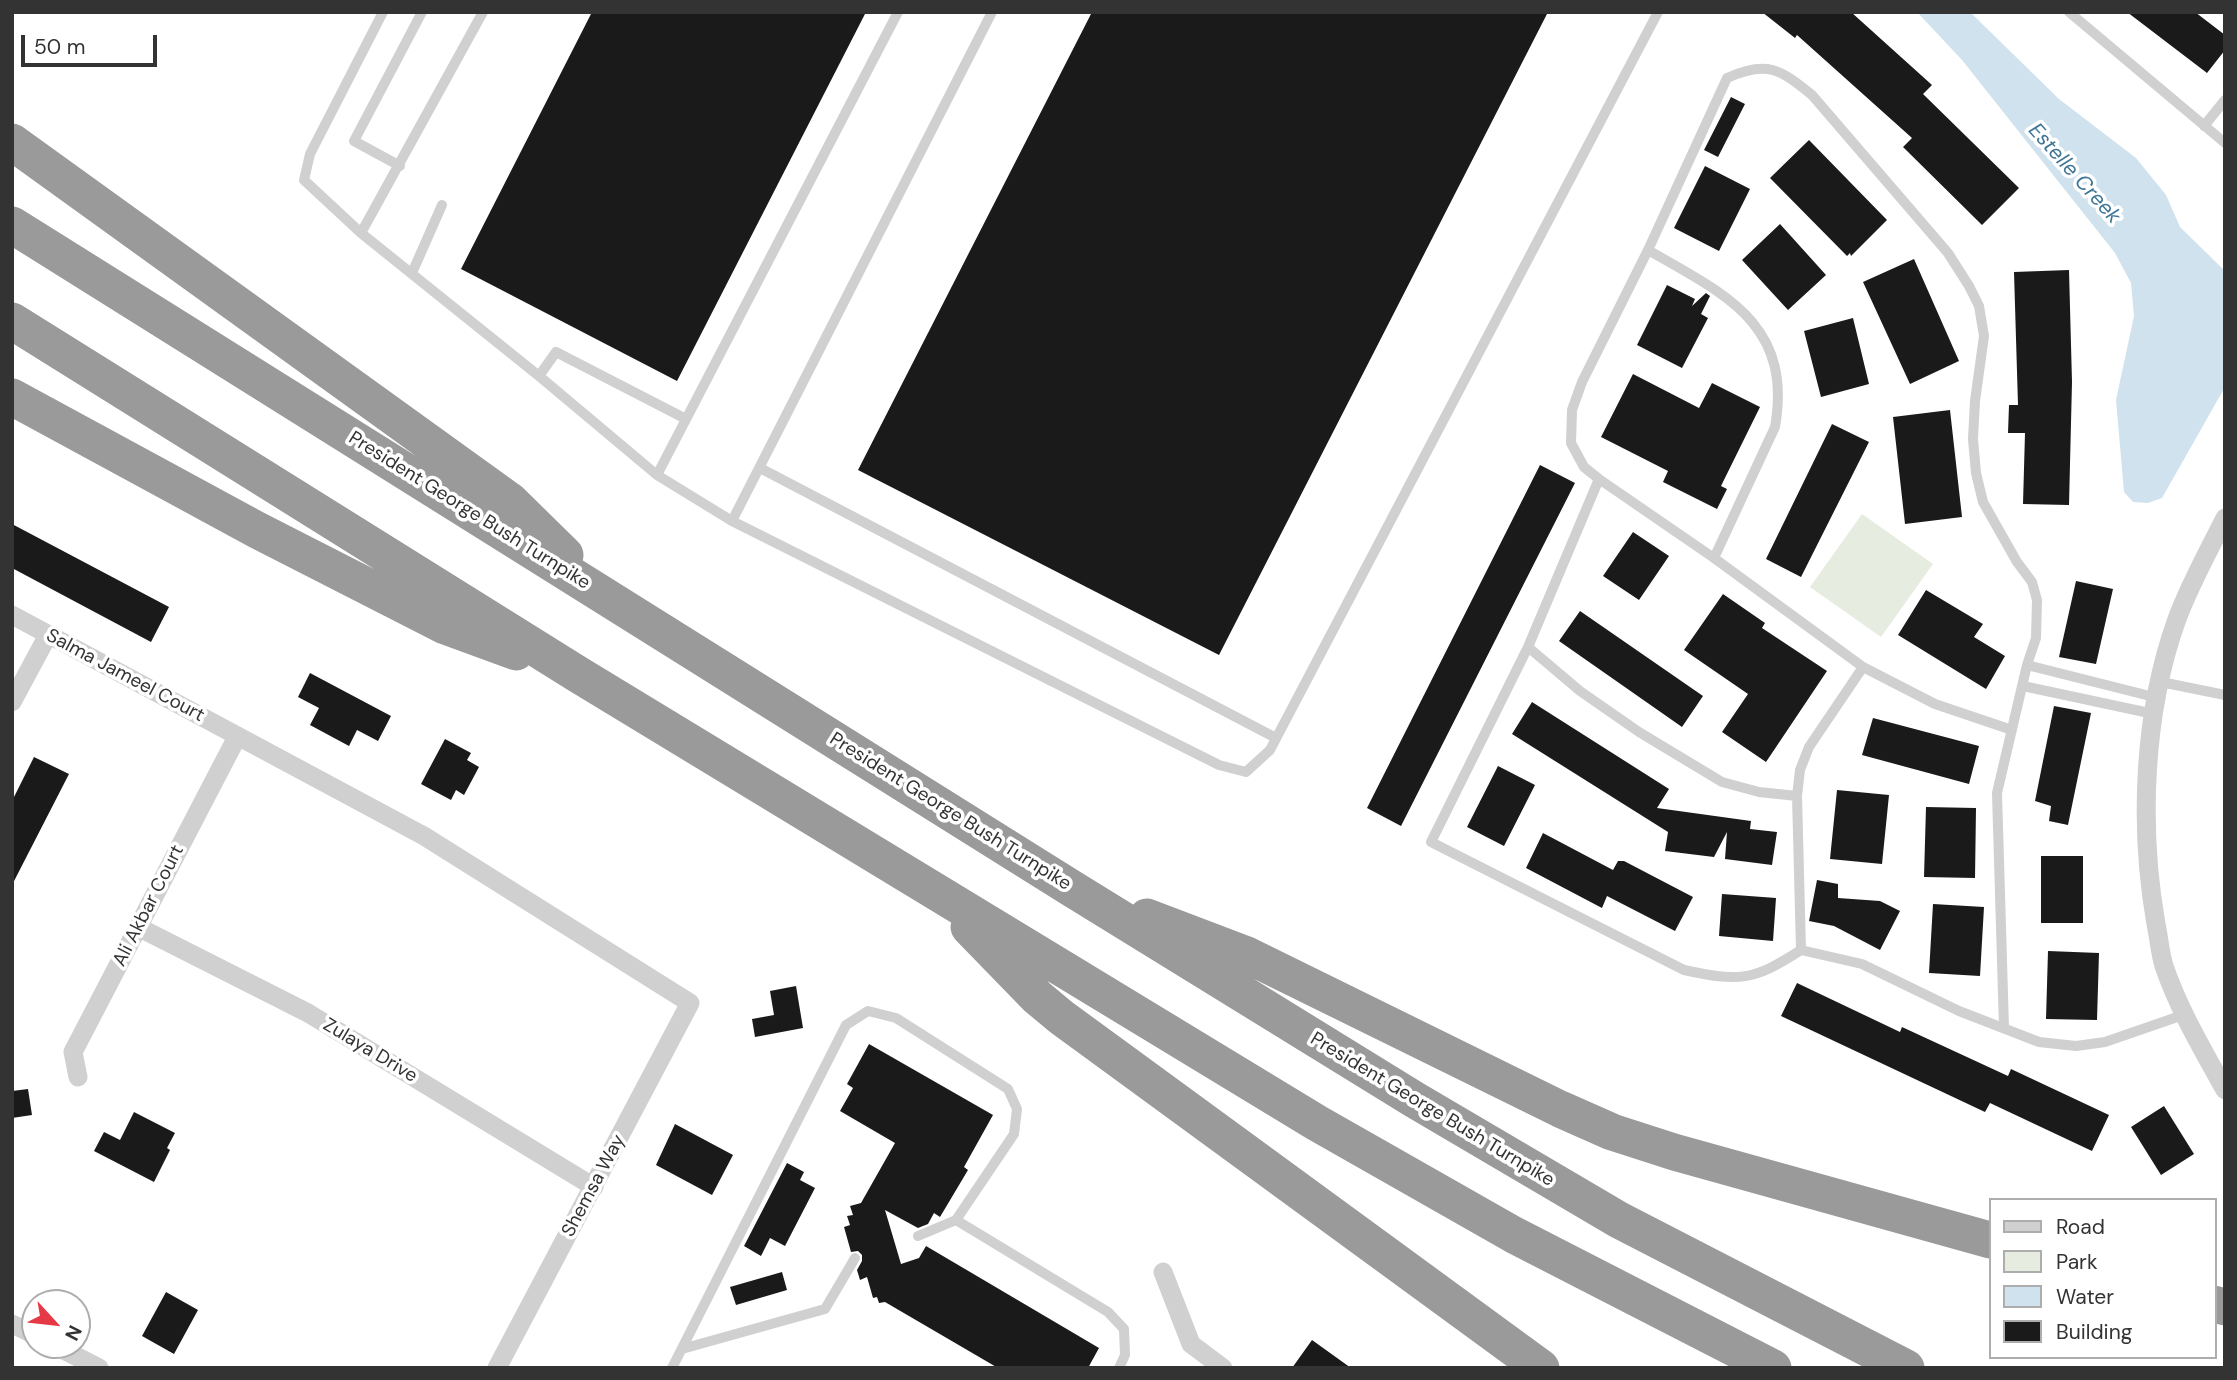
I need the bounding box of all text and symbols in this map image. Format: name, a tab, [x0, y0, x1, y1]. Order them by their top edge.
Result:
scale bar	[24, 21, 161, 65]
text: 50 m	[34, 33, 85, 61]
water label: Estelle Creek	[2022, 119, 2126, 229]
street label: President George Bush Turnpike	[344, 427, 594, 595]
street label: Salma Jameel Court	[42, 625, 208, 727]
street label: President George Bush Turnpike	[825, 728, 1075, 896]
street label: Ali Akbar Court	[109, 841, 189, 971]
street label: Zulaya Drive	[319, 1014, 421, 1088]
street label: President George Bush Turnpike	[1306, 1028, 1558, 1192]
street label: Shemsa Way	[557, 1131, 631, 1241]
legend	[1988, 1198, 2216, 1359]
text: Road	[2056, 1213, 2105, 1241]
text: Park	[2056, 1248, 2097, 1276]
text: Water	[2056, 1283, 2114, 1311]
north arrow	[21, 1289, 91, 1359]
text: Building	[2056, 1318, 2132, 1346]
text: N	[59, 1321, 88, 1345]

